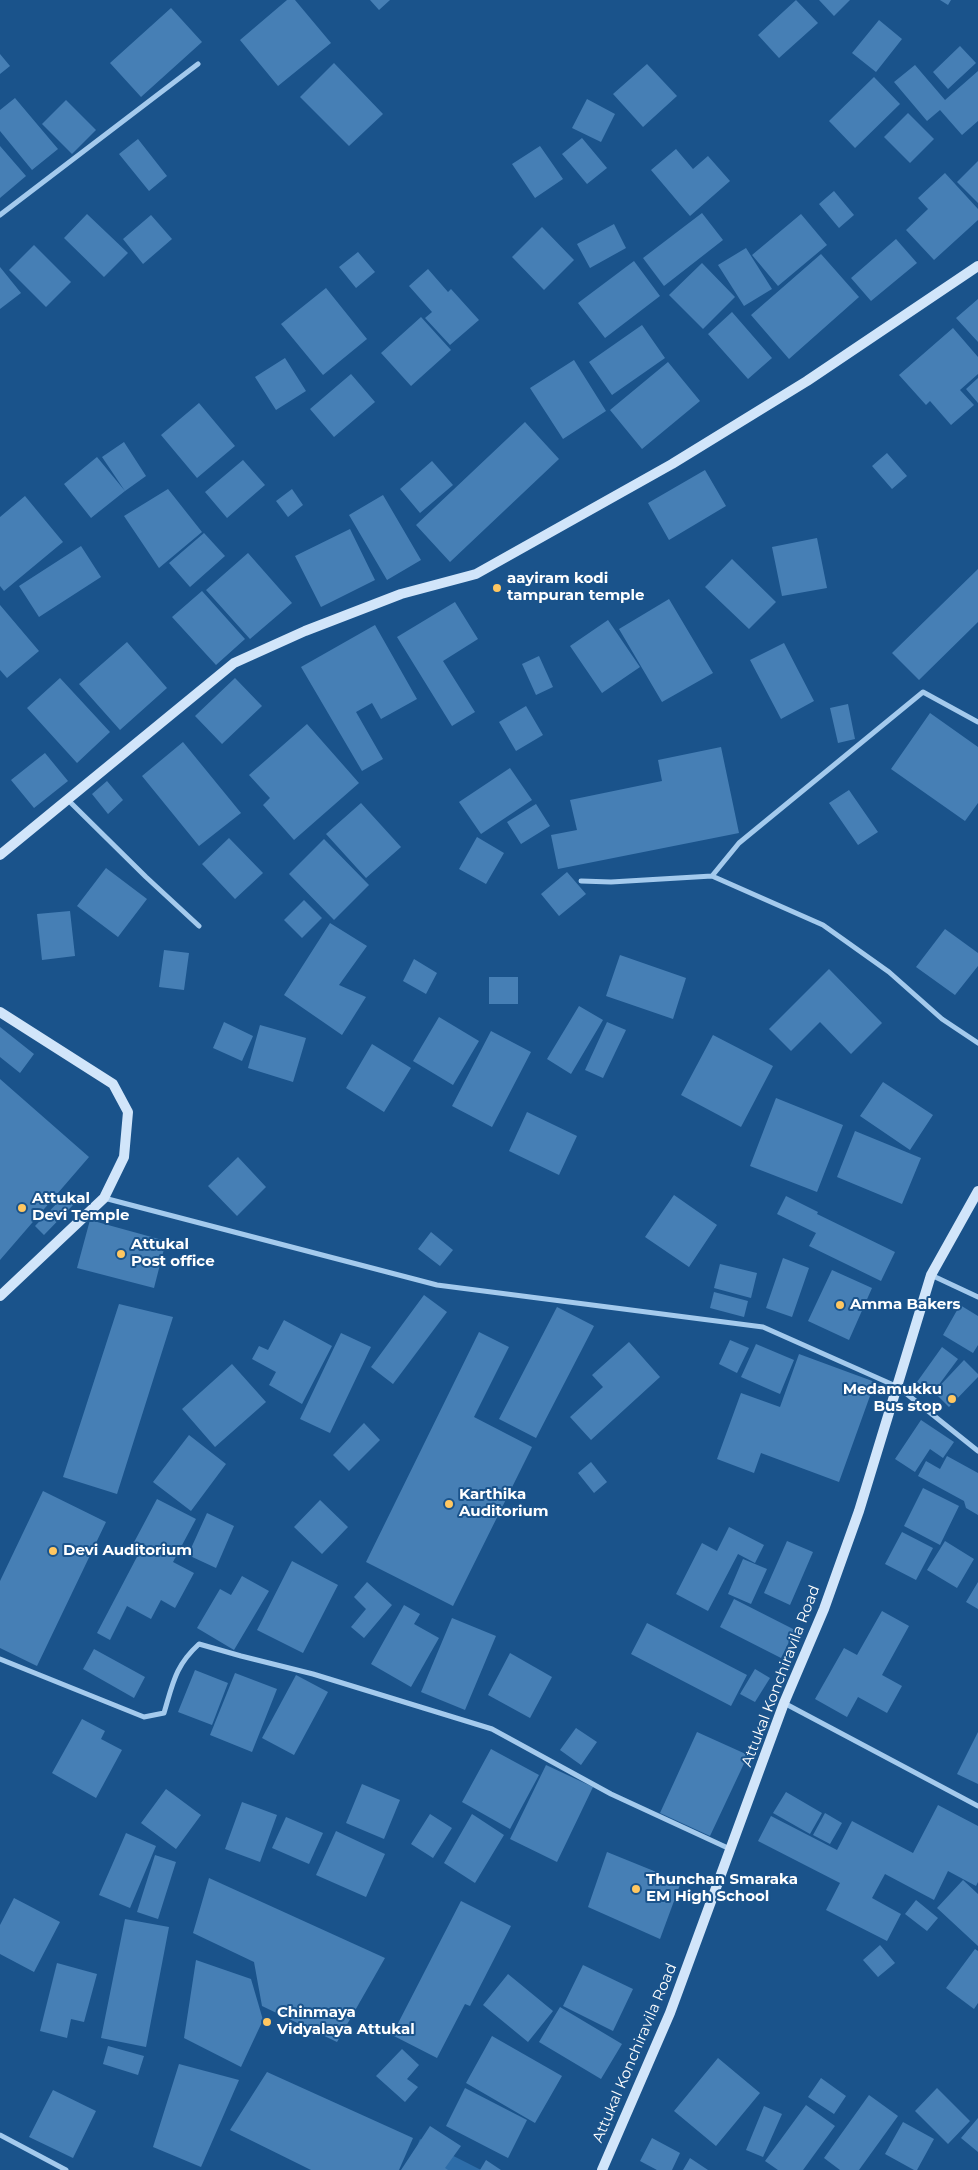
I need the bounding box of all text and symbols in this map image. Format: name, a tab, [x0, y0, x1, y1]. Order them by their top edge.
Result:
place label: aayiram kodi tampuran temple	[507, 570, 644, 605]
marker: aayiram kodi tampuran temple	[491, 582, 503, 594]
place label: Attukal Devi Temple	[32, 1190, 129, 1225]
marker: Attukal Devi Temple	[16, 1202, 28, 1214]
place label: Attukal Post office	[131, 1236, 215, 1271]
marker: Attukal Post office	[115, 1248, 127, 1260]
place label: Amma Bakers	[850, 1296, 961, 1314]
marker: Amma Bakers	[834, 1299, 846, 1311]
place label: Medamukku Bus stop	[843, 1381, 942, 1416]
marker: Medamukku Bus stop	[946, 1393, 958, 1405]
place label: Karthika Auditorium	[459, 1486, 549, 1521]
marker: Karthika Auditorium	[443, 1498, 455, 1510]
place label: Devi Auditorium	[63, 1542, 192, 1560]
marker: Devi Auditorium	[47, 1545, 59, 1557]
street label: Attukal Konchiravila Road	[738, 1583, 824, 1769]
place label: Thunchan Smaraka EM High School	[646, 1871, 798, 1906]
marker: Thunchan Smaraka EM High School	[630, 1883, 642, 1895]
street label: Attukal Konchiravila Road	[589, 1961, 681, 2145]
place label: Chinmaya Vidyalaya Attukal	[277, 2004, 415, 2039]
marker: Chinmaya Vidyalaya Attukal	[261, 2016, 273, 2028]

